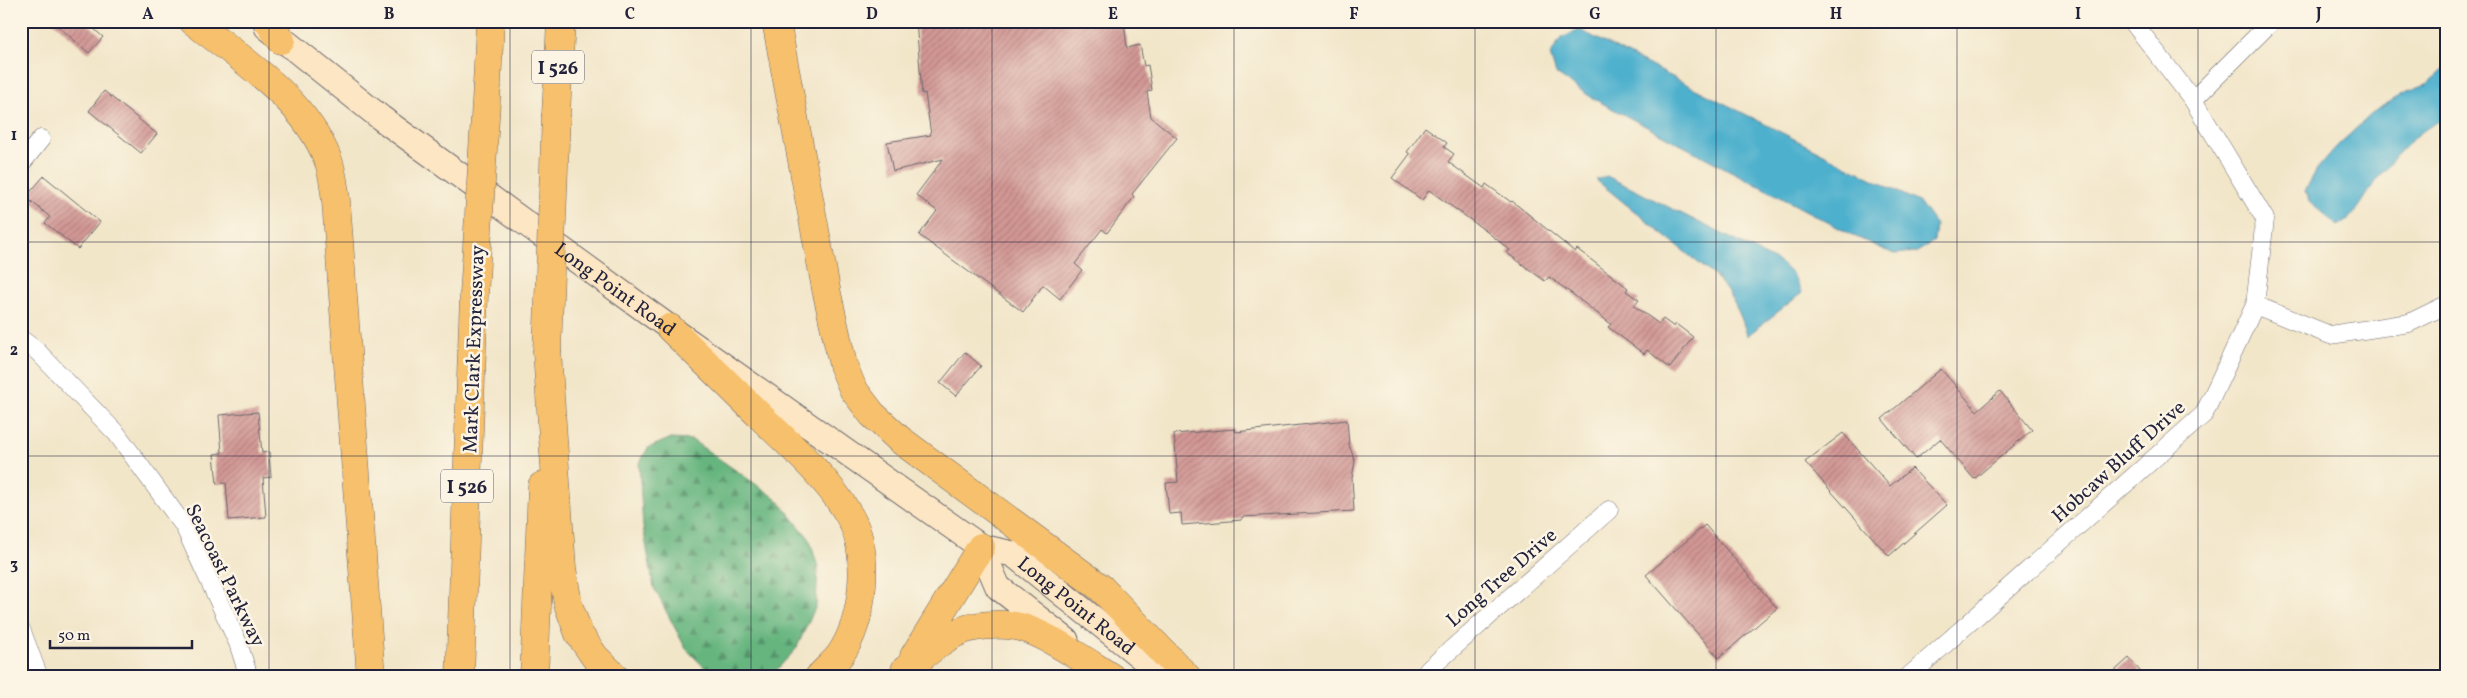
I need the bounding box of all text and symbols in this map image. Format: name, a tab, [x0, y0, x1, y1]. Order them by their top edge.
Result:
text: A	[142, 4, 154, 26]
text: B	[384, 4, 395, 26]
text: C	[625, 4, 635, 26]
text: D	[866, 4, 878, 26]
text: E	[1108, 4, 1118, 26]
text: F	[1349, 4, 1359, 26]
text: G	[1589, 4, 1601, 26]
text: H	[1830, 4, 1842, 26]
text: I	[2075, 4, 2081, 26]
text: J	[2315, 4, 2322, 26]
road number: I 526	[532, 51, 584, 84]
text: 1	[11, 125, 17, 147]
street label: Long Point Road	[548, 236, 681, 344]
street label: Mark Clark Expressway	[457, 244, 493, 454]
text: 2	[10, 340, 18, 362]
street label: Hobcaw Bluff Drive	[2046, 395, 2192, 530]
road number: I 526	[441, 470, 493, 502]
street label: Seacoast Parkway	[177, 500, 271, 652]
street label: Long Tree Drive	[1441, 523, 1564, 635]
street label: Long Point Road	[1011, 551, 1140, 663]
text: 3	[10, 554, 18, 576]
scale bar	[50, 618, 192, 650]
text: 50 m	[58, 626, 90, 647]

